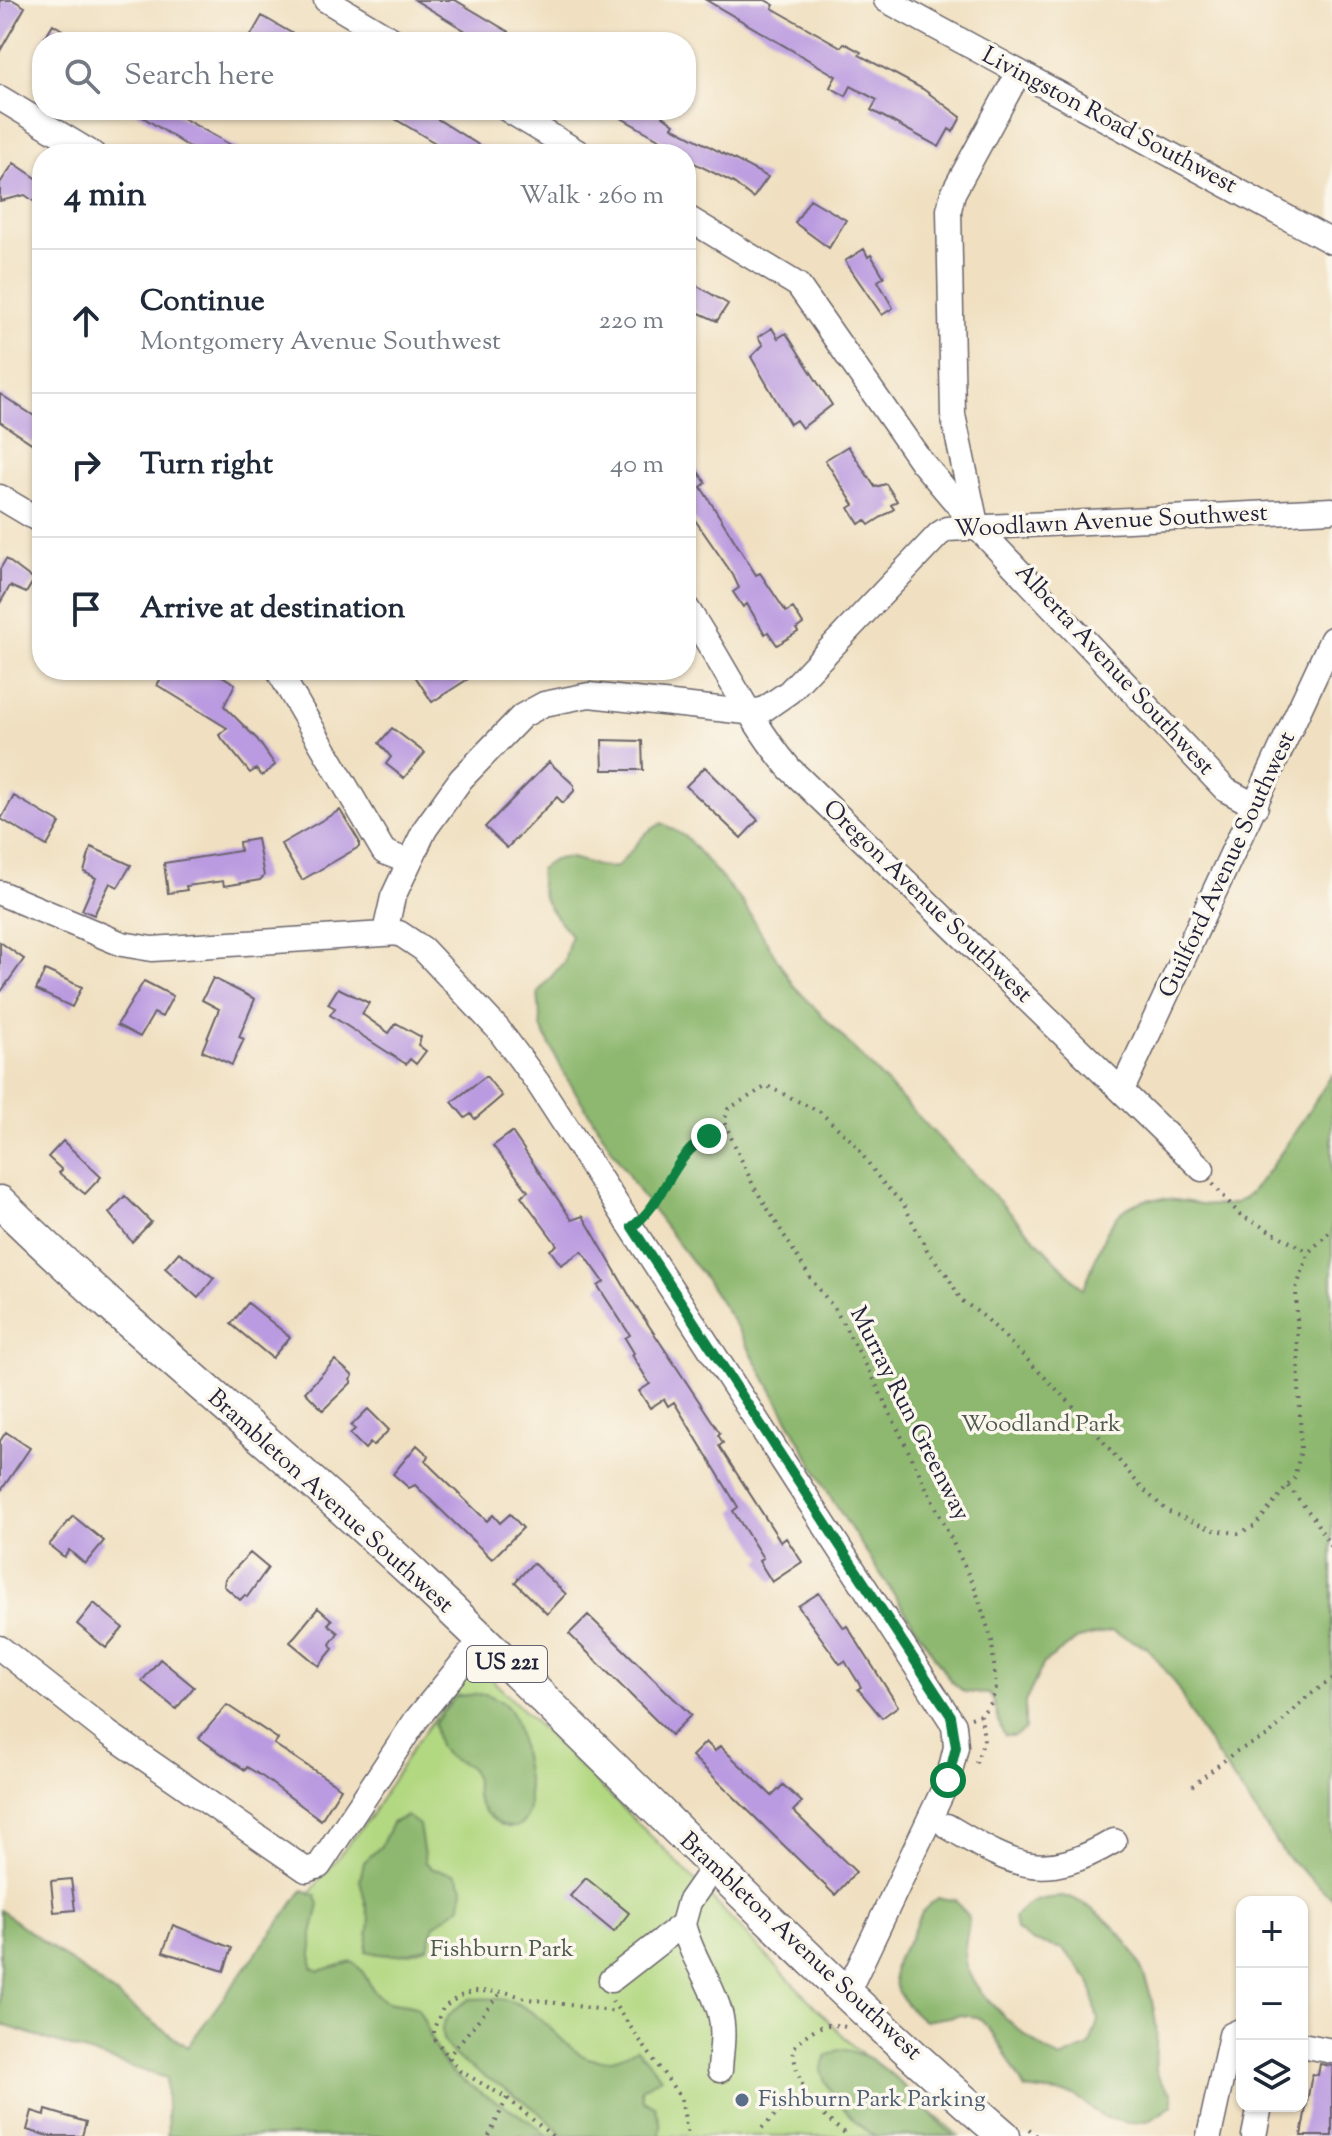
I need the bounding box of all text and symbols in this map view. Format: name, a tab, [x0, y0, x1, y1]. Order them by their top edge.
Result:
search box	[32, 32, 696, 120]
street label: Livingston Road Southwest	[975, 39, 1243, 203]
icon: search	[60, 54, 104, 98]
text: Search here	[124, 55, 274, 98]
text: 4 min	[64, 172, 146, 221]
text: Walk · 260 m	[519, 178, 664, 215]
text: Continue	[140, 281, 265, 324]
icon: ahead	[64, 299, 108, 343]
text: 220 m	[599, 303, 664, 340]
text: Montgomery Avenue Southwest	[140, 324, 501, 361]
icon: right	[64, 443, 108, 487]
text: Turn right	[140, 444, 273, 487]
text: 40 m	[610, 447, 664, 484]
street label: Woodlawn Avenue Southwest	[954, 497, 1268, 547]
street label: Alberta Avenue Southwest	[1007, 556, 1221, 784]
icon: arrive	[64, 587, 108, 631]
text: Arrive at destination	[140, 588, 405, 631]
street label: Guilford Avenue Southwest	[1151, 726, 1305, 1004]
street label: Oregon Avenue Southwest	[815, 793, 1039, 1011]
route end	[691, 1118, 727, 1154]
street label: Murray Run Greenway	[840, 1301, 978, 1527]
street label: Brambleton Avenue Southwest	[199, 1382, 461, 1622]
park label: Woodland Park	[961, 1408, 1121, 1442]
road number: US 221	[467, 1646, 547, 1682]
route start	[930, 1762, 966, 1798]
street label: Brambleton Avenue Southwest	[671, 1825, 929, 2069]
map controls	[1236, 1896, 1308, 2112]
button: +	[1236, 1896, 1308, 1968]
park label: Fishburn Park	[430, 1933, 574, 1967]
button: −	[1236, 1968, 1308, 2040]
button: layers	[1236, 2040, 1308, 2112]
place label: Fishburn Park Parking	[758, 2083, 986, 2117]
marker: Fishburn Park Parking	[733, 2091, 751, 2109]

